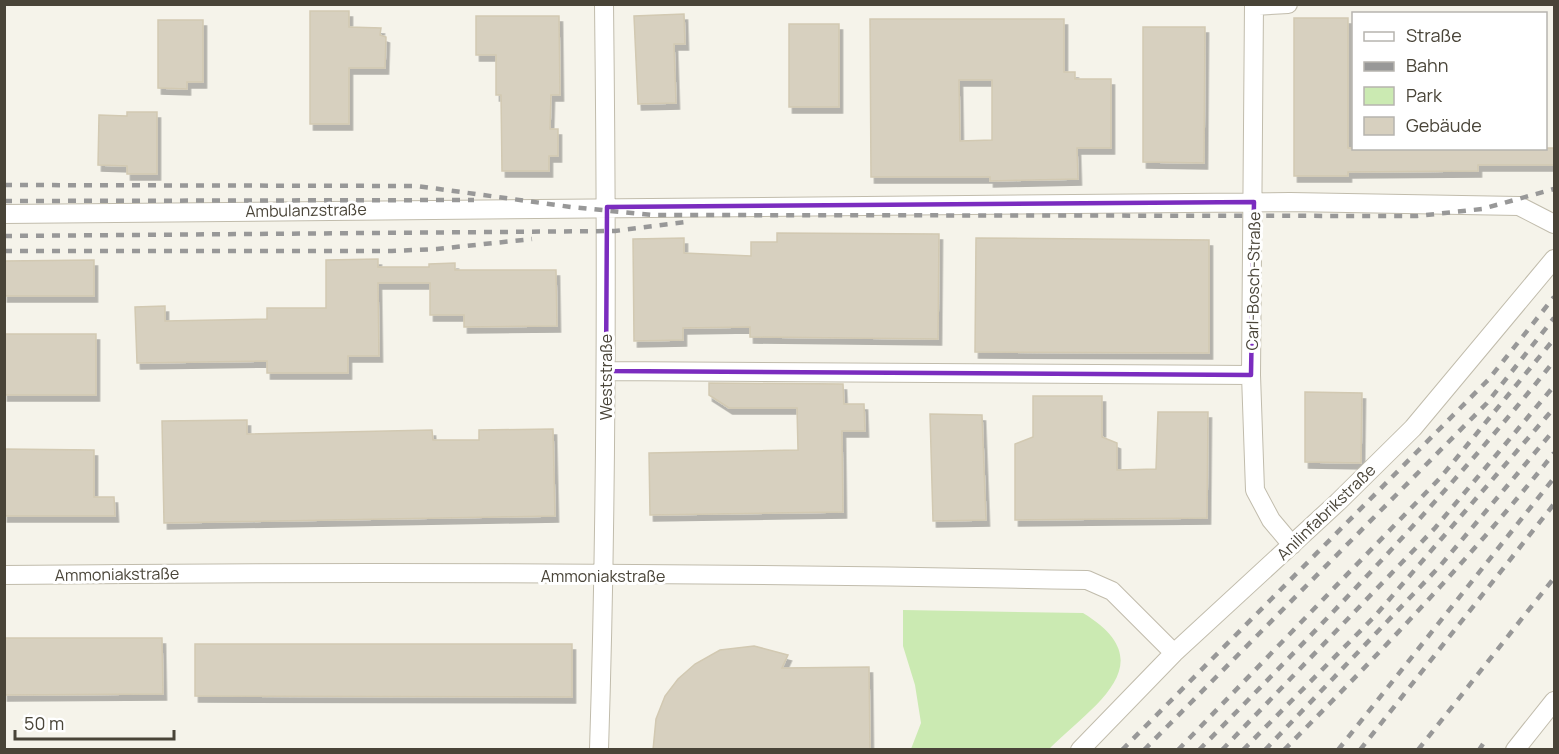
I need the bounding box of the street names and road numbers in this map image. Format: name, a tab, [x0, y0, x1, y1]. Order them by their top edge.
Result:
street label: Ambulanzstraße	[245, 198, 367, 222]
street label: Carl-Bosch-Straße	[1241, 211, 1265, 351]
street label: Weststraße	[595, 334, 617, 420]
street label: Anilinfabrikstraße	[1272, 459, 1380, 565]
street label: Ammoniakstraße	[54, 562, 180, 586]
street label: Ammoniakstraße	[541, 565, 665, 587]

